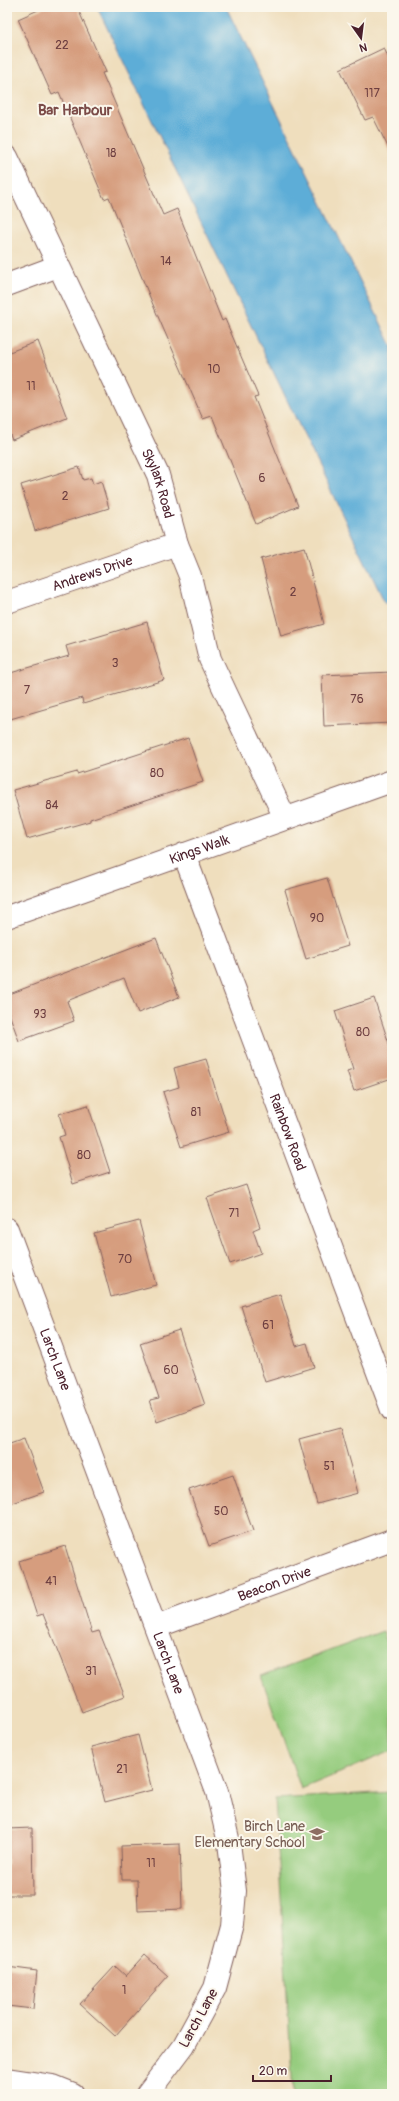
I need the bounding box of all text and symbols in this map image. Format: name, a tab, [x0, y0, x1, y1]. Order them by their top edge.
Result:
north arrow	[341, 18, 381, 58]
house number: 22	[55, 38, 69, 53]
text: N	[358, 40, 368, 55]
house number: 117	[364, 86, 381, 101]
district label: Bar Harbour	[38, 101, 113, 120]
house number: 18	[106, 146, 116, 161]
house number: 14	[160, 254, 172, 269]
house number: 10	[208, 362, 220, 377]
house number: 11	[26, 379, 36, 394]
street label: Skylark Road	[138, 446, 178, 520]
house number: 6	[259, 471, 266, 486]
house number: 2	[62, 489, 69, 504]
street label: Andrews Drive	[50, 552, 135, 595]
house number: 2	[290, 585, 297, 600]
house number: 3	[112, 656, 119, 671]
house number: 7	[24, 683, 31, 698]
house number: 76	[350, 692, 364, 707]
house number: 80	[150, 766, 164, 781]
house number: 84	[45, 798, 59, 813]
street label: Kings Walk	[167, 831, 232, 868]
house number: 90	[310, 911, 324, 926]
house number: 93	[34, 1007, 47, 1022]
house number: 80	[356, 1025, 370, 1040]
street label: Rainbow Road	[265, 1092, 310, 1173]
house number: 81	[191, 1105, 201, 1120]
house number: 80	[77, 1148, 91, 1163]
house number: 71	[228, 1206, 240, 1221]
house number: 70	[118, 1252, 132, 1267]
house number: 61	[262, 1318, 274, 1333]
street label: Larch Lane	[36, 1326, 74, 1393]
house number: 60	[163, 1363, 179, 1378]
house number: 51	[323, 1459, 335, 1474]
house number: 50	[214, 1504, 228, 1519]
street label: Beacon Drive	[235, 1563, 313, 1605]
house number: 41	[45, 1574, 57, 1589]
street label: Larch Lane	[149, 1630, 188, 1696]
house number: 31	[85, 1664, 97, 1679]
house number: 21	[116, 1762, 128, 1777]
place label: Birch Lane Elementary School	[194, 1818, 305, 1851]
school or university icon: Birch Lane Elementary School	[308, 1825, 326, 1843]
house number: 11	[146, 1856, 156, 1871]
house number: 1	[122, 1983, 126, 1998]
street label: Larch Lane	[175, 1986, 222, 2051]
scale bar	[253, 2057, 331, 2083]
text: 20 m	[259, 2064, 288, 2079]

